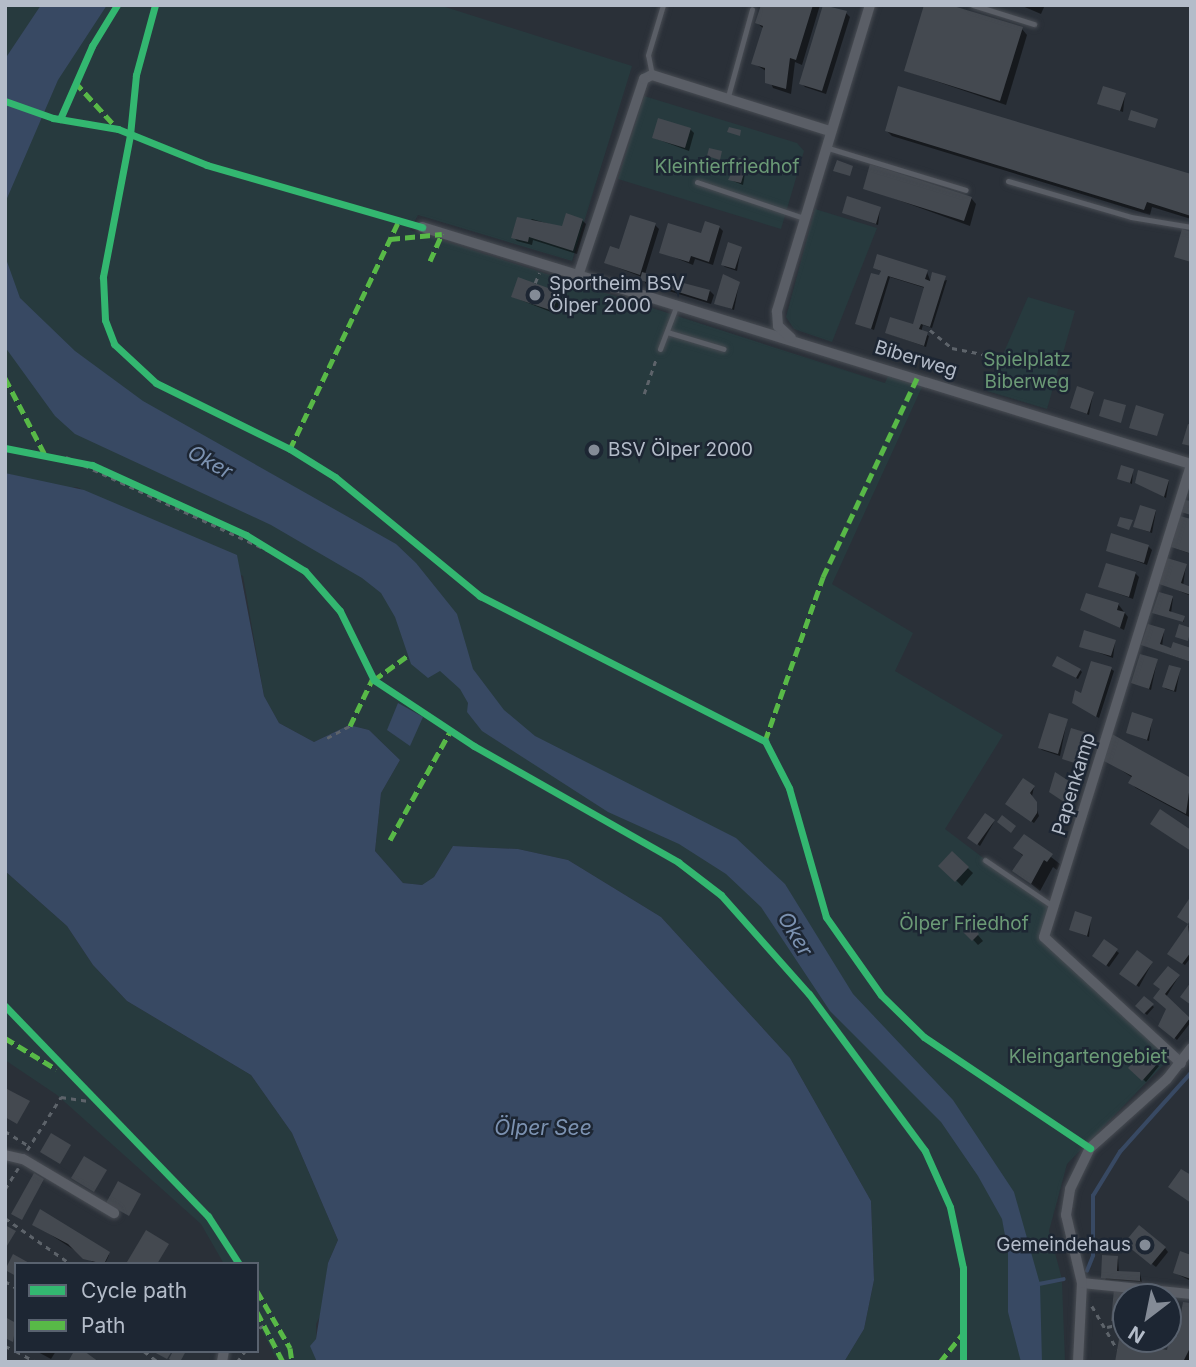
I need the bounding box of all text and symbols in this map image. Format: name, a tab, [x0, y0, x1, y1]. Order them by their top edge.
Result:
park label: Kleintierfriedhof	[654, 156, 800, 178]
place label: Sportheim BSV Ölper 2000	[549, 273, 685, 317]
marker: Sportheim BSV Ölper 2000	[527, 287, 543, 303]
street label: Biberweg	[872, 336, 960, 382]
park label: Spielplatz Biberweg	[983, 349, 1071, 393]
place label: BSV Ölper 2000	[608, 439, 753, 461]
water label: Oker	[183, 440, 237, 484]
marker: BSV Ölper 2000	[586, 442, 602, 458]
street label: Papenkamp	[1048, 730, 1100, 838]
water label: Oker	[772, 907, 818, 961]
park label: Ölper Friedhof	[899, 913, 1029, 935]
park label: Kleingartengebiet	[1009, 1046, 1167, 1068]
water label: Ölper See	[494, 1115, 592, 1141]
place label: Gemeindehaus	[996, 1234, 1131, 1256]
marker: Gemeindehaus	[1137, 1237, 1153, 1253]
legend	[14, 1262, 259, 1353]
text: Cycle path	[81, 1278, 187, 1303]
north arrow	[1112, 1283, 1182, 1353]
text: Path	[81, 1313, 126, 1338]
text: N	[1124, 1321, 1149, 1348]

